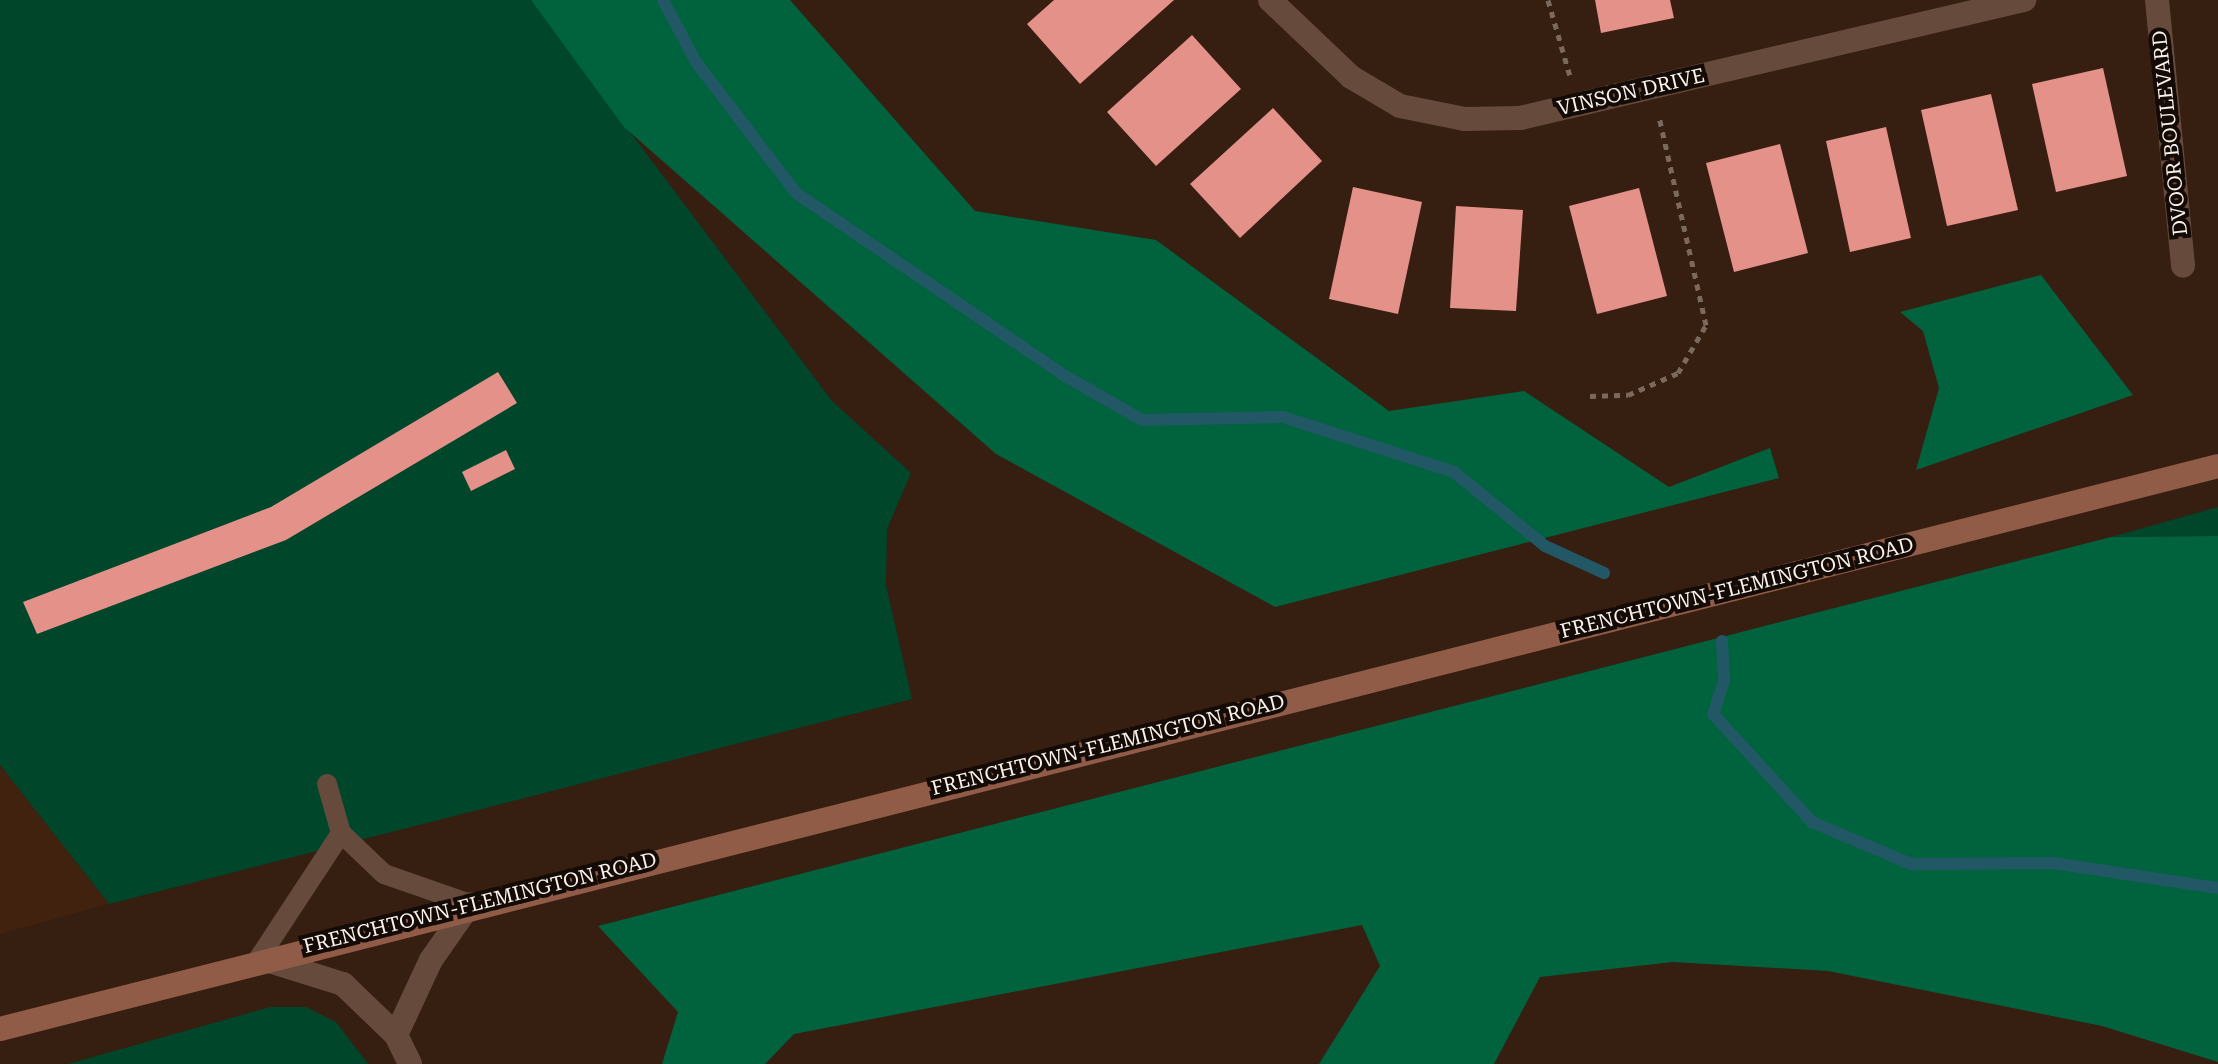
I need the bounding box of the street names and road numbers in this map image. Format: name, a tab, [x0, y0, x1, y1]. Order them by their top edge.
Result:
street label: DVOOR BOULEVARD	[2147, 29, 2193, 237]
street label: VINSON DRIVE	[1555, 63, 1707, 121]
street label: FRENCHTOWN-FLEMINGTON ROAD	[1558, 532, 1916, 644]
street label: FRENCHTOWN-FLEMINGTON ROAD	[929, 689, 1287, 801]
street label: FRENCHTOWN-FLEMINGTON ROAD	[301, 847, 659, 959]

